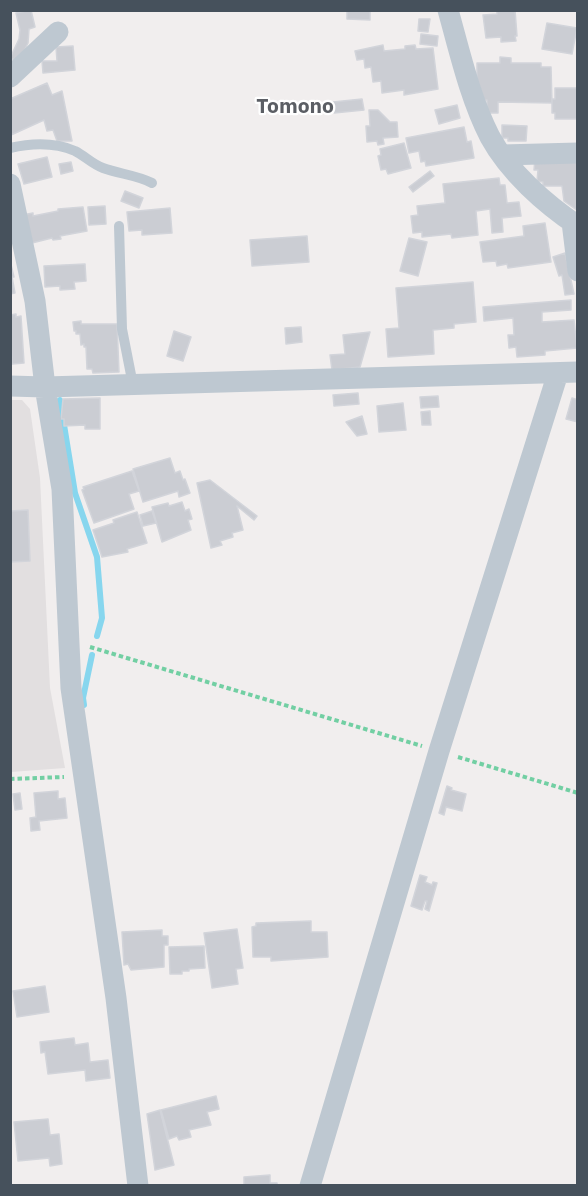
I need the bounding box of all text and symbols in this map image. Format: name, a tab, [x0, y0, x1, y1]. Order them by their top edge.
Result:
district label: Tomono	[256, 94, 334, 120]

